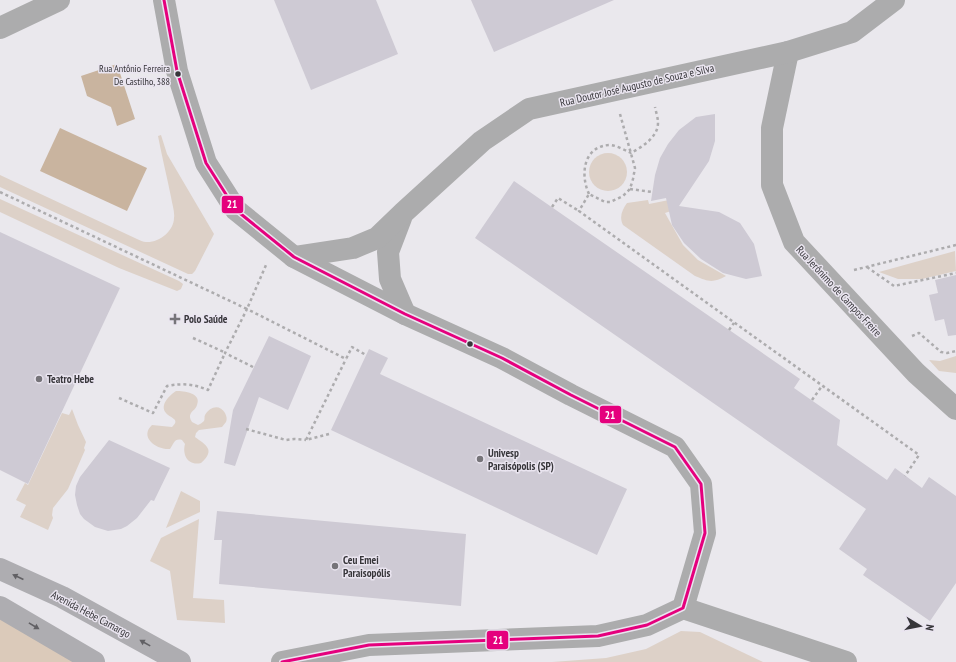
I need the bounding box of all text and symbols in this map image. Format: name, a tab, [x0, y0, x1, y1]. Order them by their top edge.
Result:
street label: Rua Doutor José Augusto de Souza e Silva	[559, 60, 715, 110]
place label: Rua Antônio Ferreira De Castilho, 388	[99, 62, 170, 88]
marker: Rua Antônio Ferreira De Castilho, 388	[173, 69, 183, 79]
line badge: 21	[221, 195, 244, 214]
text: 21	[227, 197, 237, 211]
street label: Rua Jerônimo de Campos Freire	[793, 243, 885, 340]
place label: Polo Saúde	[184, 312, 228, 326]
marker: Polo Saúde	[169, 313, 181, 325]
unlabelled marker	[465, 339, 475, 349]
place label: Teatro Hebe	[47, 372, 94, 386]
marker: Teatro Hebe	[34, 374, 44, 384]
line badge: 21	[599, 405, 622, 424]
text: 21	[605, 408, 615, 422]
place label: Univesp Paraisópolis (SP)	[488, 446, 554, 473]
marker: Univesp Paraisópolis (SP)	[475, 454, 485, 464]
place label: Ceu Emei Paraisopólis	[343, 553, 390, 580]
marker: Ceu Emei Paraisopólis	[330, 561, 340, 571]
one-way arrow	[12, 574, 24, 580]
street label: Avenida Hebe Camargo	[49, 587, 133, 641]
north arrow	[900, 606, 940, 646]
one-way arrow	[28, 622, 40, 629]
text: N	[922, 624, 937, 632]
line badge: 21	[486, 630, 509, 650]
text: 21	[493, 633, 503, 647]
one-way arrow	[139, 640, 151, 647]

